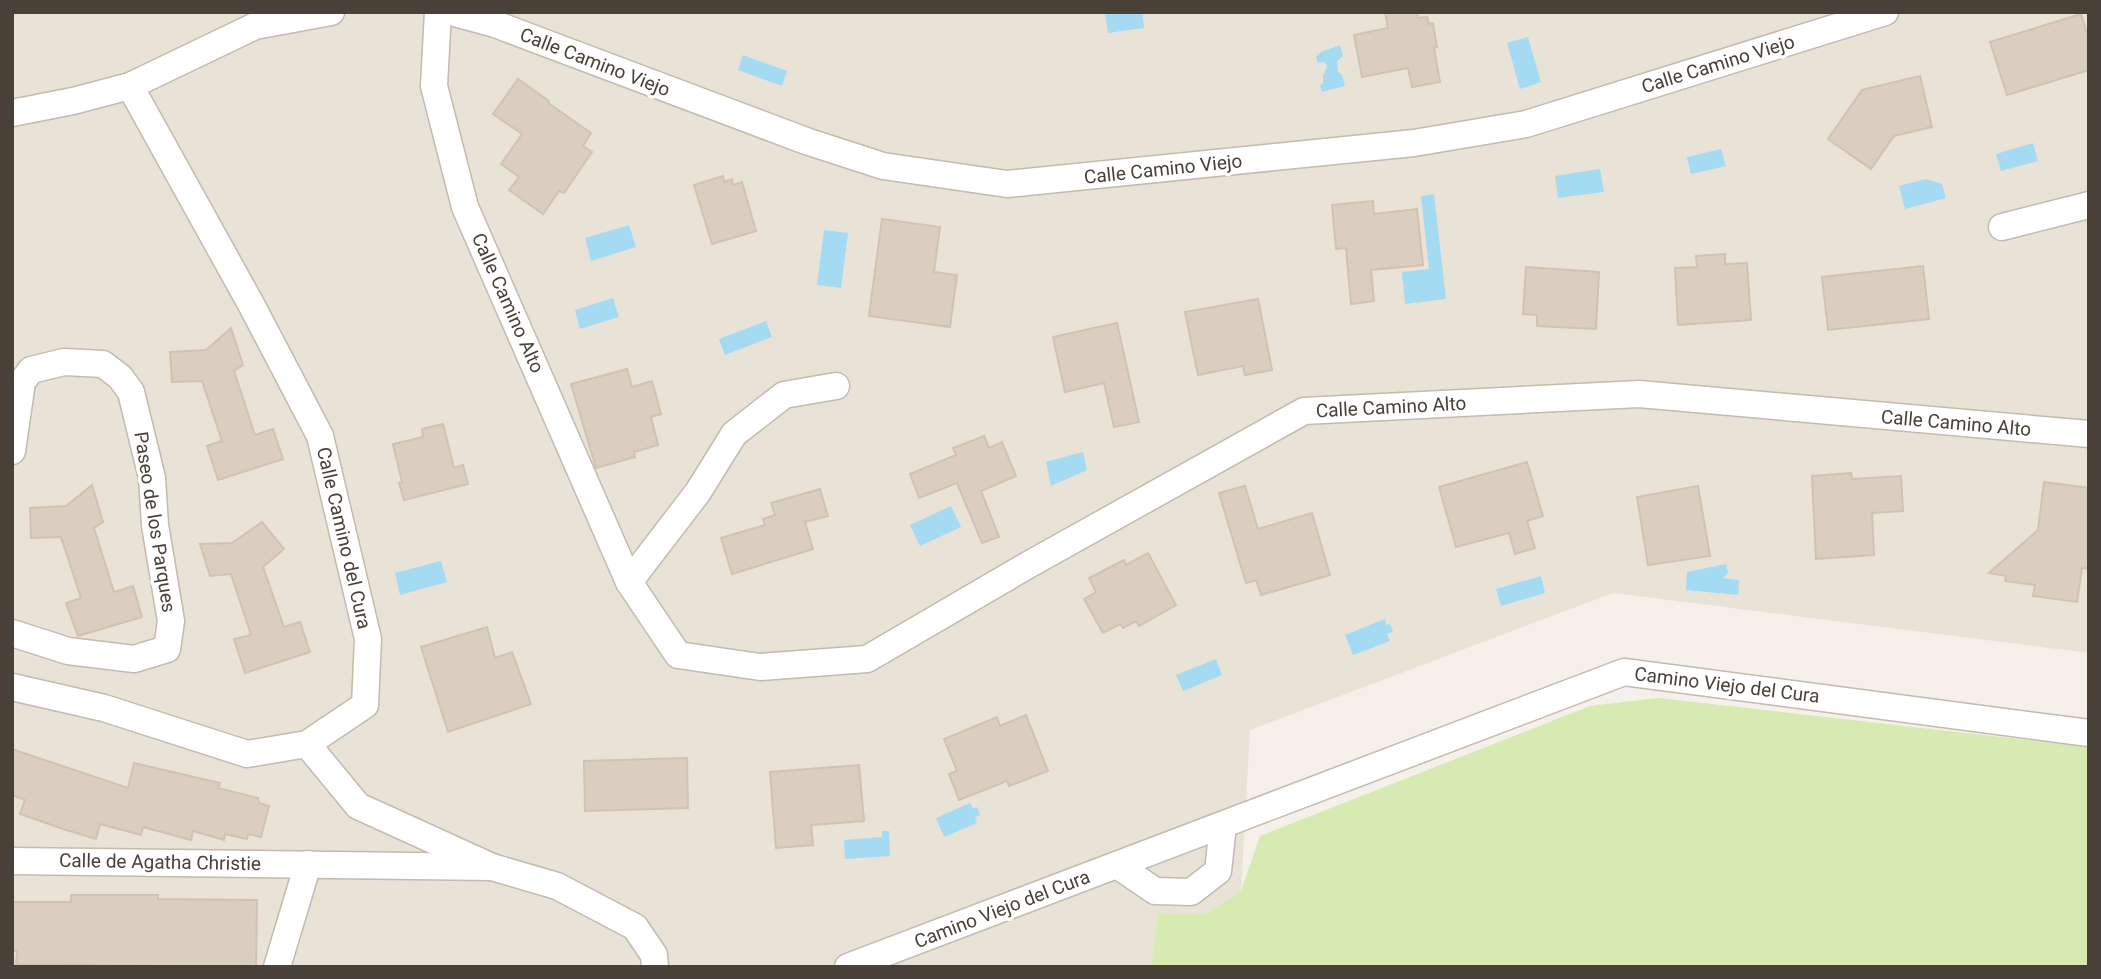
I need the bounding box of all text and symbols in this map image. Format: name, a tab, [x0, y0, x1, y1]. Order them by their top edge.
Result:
street label: Calle Camino Viejo	[517, 23, 673, 101]
street label: Calle Camino Viejo	[1639, 30, 1797, 98]
street label: Calle Camino Viejo	[1083, 149, 1243, 189]
street label: Calle Camino Alto	[467, 230, 549, 376]
street label: Calle Camino Alto	[1315, 392, 1467, 422]
street label: Calle Camino Alto	[1880, 405, 2032, 441]
street label: Paseo de los Parques	[129, 430, 181, 614]
street label: Calle Camino del Cura	[312, 445, 376, 631]
street label: Camino Viejo del Cura	[1633, 662, 1821, 708]
street label: Calle de Agatha Christie	[59, 849, 261, 875]
street label: Camino Viejo del Cura	[911, 865, 1093, 953]

